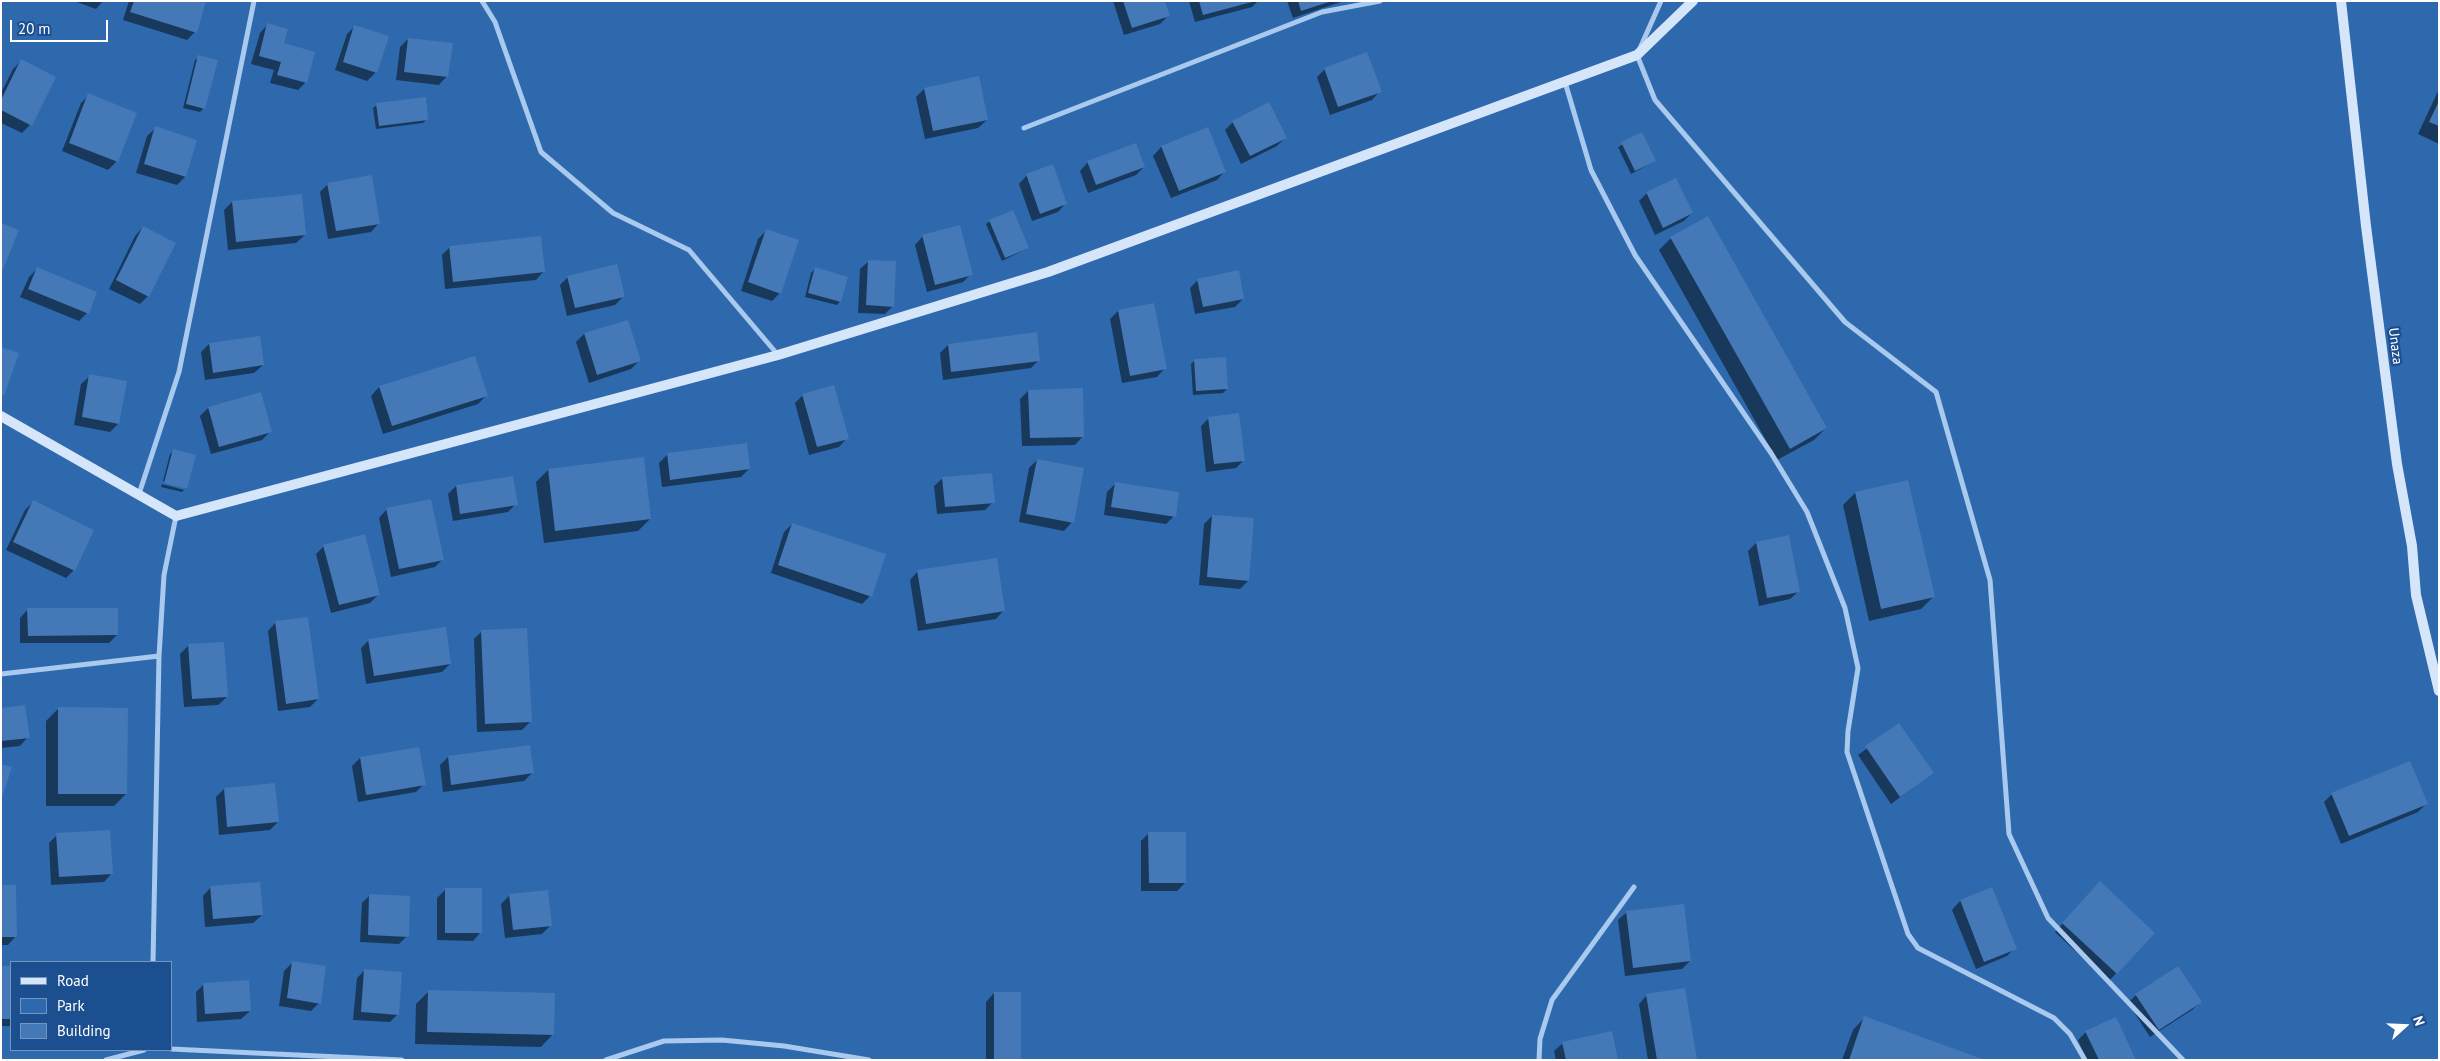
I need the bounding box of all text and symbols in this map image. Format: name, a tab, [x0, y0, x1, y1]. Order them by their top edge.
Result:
scale bar	[12, 10, 110, 42]
text: 20 m	[18, 19, 51, 38]
street label: Unaza	[2384, 327, 2406, 365]
legend	[10, 961, 172, 1051]
text: Road	[57, 971, 89, 990]
text: Park	[57, 996, 85, 1015]
north arrow	[2380, 1001, 2430, 1051]
text: N	[2409, 1013, 2429, 1028]
text: Building	[57, 1021, 111, 1040]

